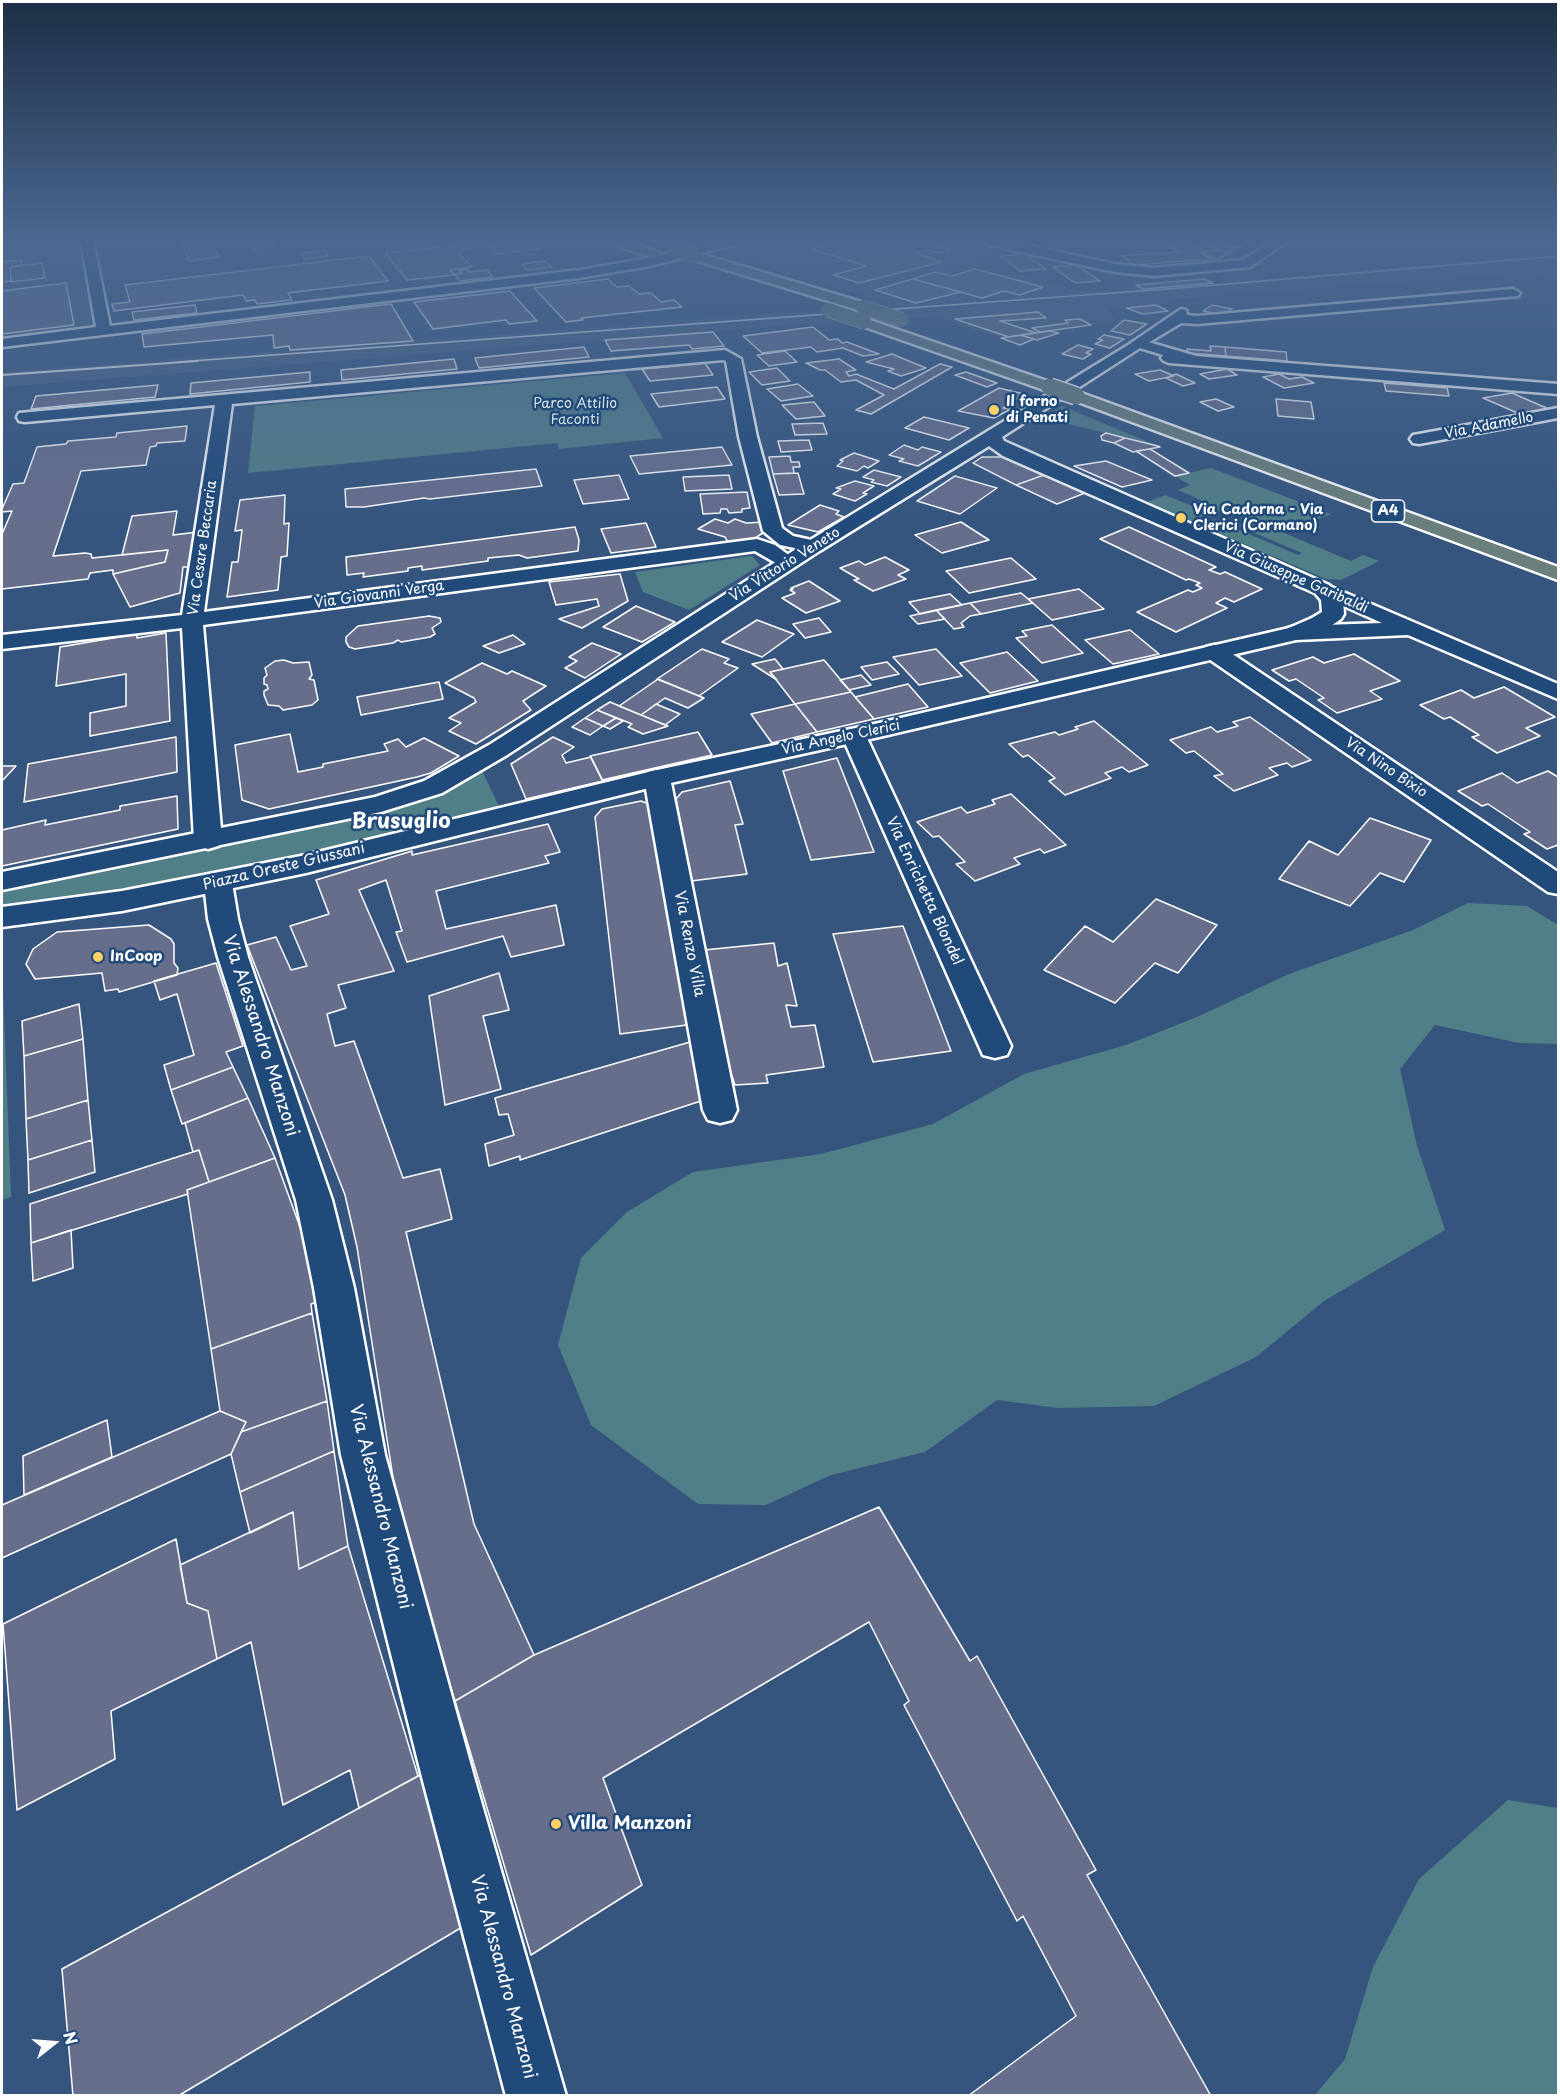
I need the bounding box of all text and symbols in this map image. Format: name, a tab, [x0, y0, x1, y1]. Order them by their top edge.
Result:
place label: Il forno di Penati	[1006, 394, 1068, 426]
park label: Parco Attilio Faconti	[533, 396, 617, 428]
marker: Il forno di Penati	[987, 403, 1001, 417]
street label: Via Adamello	[1443, 409, 1535, 443]
street label: Via Cesare Beccaria	[185, 479, 221, 617]
road number: A4	[1372, 500, 1404, 522]
place label: Via Cadorna - Via Clerici (Cormano)	[1193, 502, 1324, 534]
marker: Via Cadorna - Via Clerici (Cormano)	[1174, 511, 1188, 525]
street label: Via Vittorio Veneto	[727, 524, 843, 606]
street label: Via Giuseppe Garibaldi	[1221, 539, 1371, 617]
street label: Via Giovanni Verga	[313, 578, 445, 612]
street label: Via Angelo Clerici	[780, 717, 902, 759]
street label: Via Nino Bixio	[1342, 734, 1430, 802]
district label: Brusuglio	[351, 809, 451, 835]
street label: Via Enrichetta Blondel	[882, 814, 966, 968]
street label: Piazza Oreste Giussani	[201, 840, 367, 894]
street label: Via Renzo Villa	[670, 890, 708, 998]
street label: Via Alessandro Manzoni	[217, 933, 303, 1139]
place label: InCoop	[110, 948, 162, 966]
marker: InCoop	[91, 950, 105, 964]
street label: Via Alessandro Manzoni	[344, 1402, 416, 1612]
place label: Villa Manzoni	[568, 1813, 691, 1835]
marker: Villa Manzoni	[549, 1817, 563, 1831]
street label: Via Alessandro Manzoni	[465, 1873, 541, 2081]
north arrow	[24, 2013, 84, 2073]
text: N	[58, 2028, 85, 2047]

